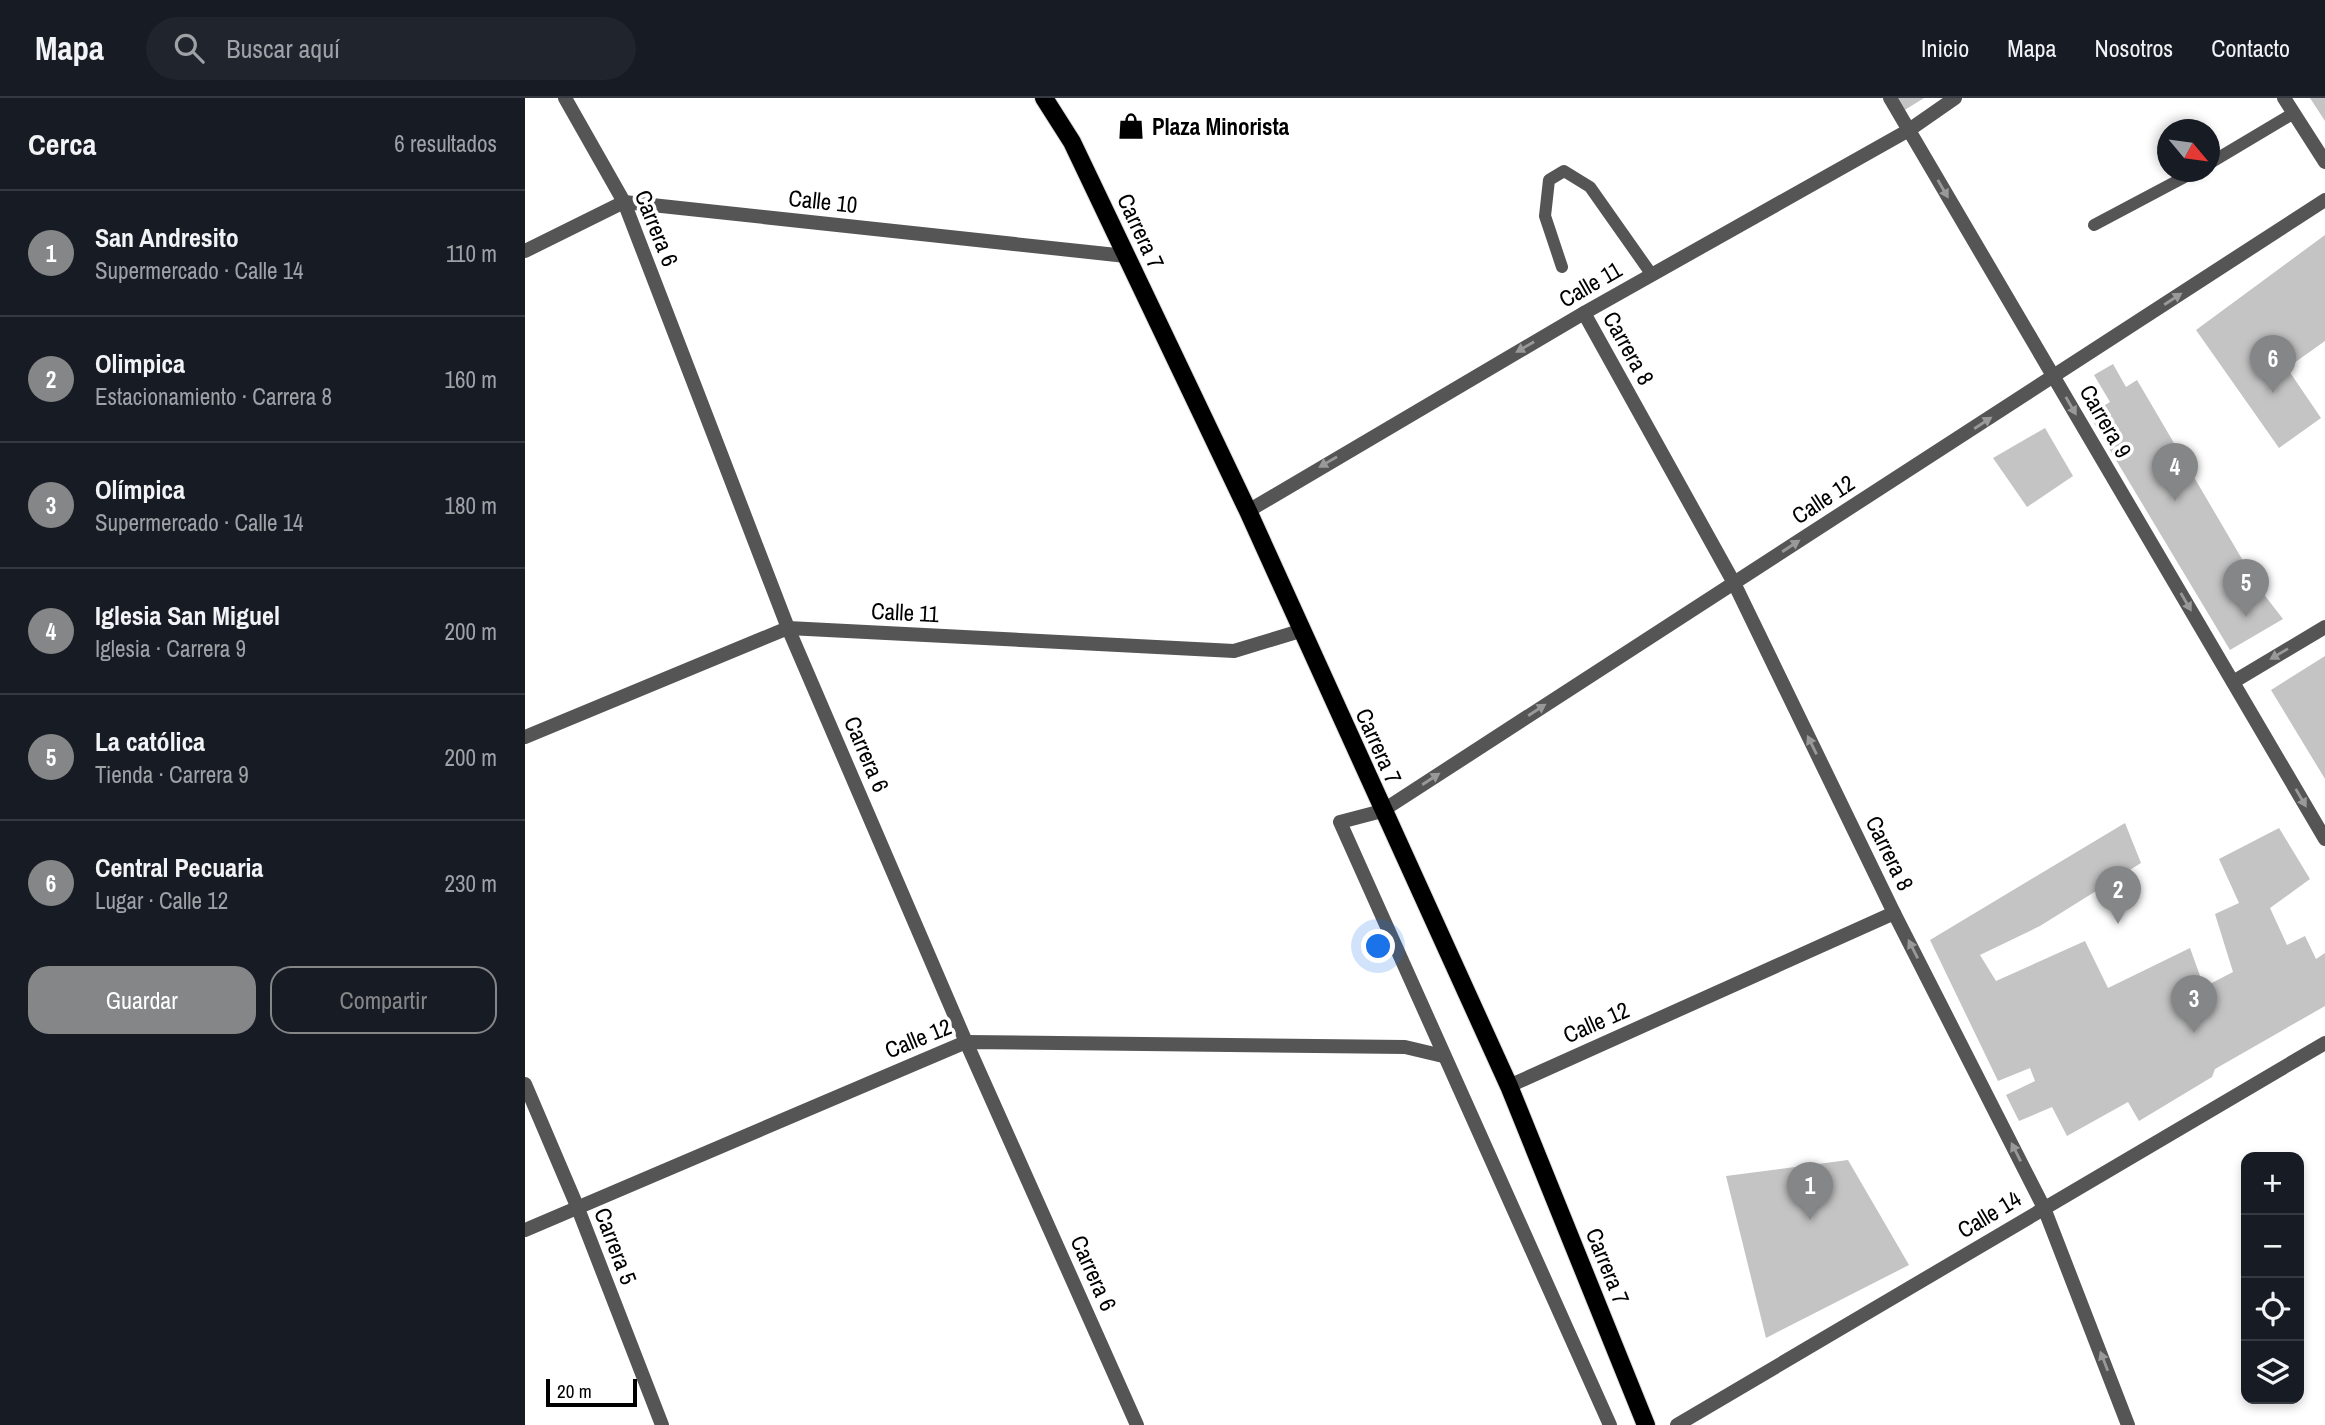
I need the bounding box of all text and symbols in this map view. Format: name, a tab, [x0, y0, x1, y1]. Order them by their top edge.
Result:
search box	[146, 17, 636, 80]
text: Mapa	[35, 26, 104, 70]
icon: search	[170, 29, 208, 67]
text: Buscar aquí	[226, 31, 340, 66]
text: Inicio	[1921, 32, 1969, 64]
text: Mapa	[2007, 32, 2056, 64]
text: Nosotros	[2094, 32, 2173, 64]
text: Contacto	[2211, 32, 2290, 64]
shop icon: Plaza Minorista	[1116, 111, 1146, 141]
place label: Plaza Minorista	[1152, 111, 1290, 142]
north arrow	[2157, 119, 2220, 182]
text: Cerca	[28, 124, 96, 164]
text: 6 resultados	[394, 128, 497, 159]
one-way arrow	[1937, 179, 1949, 198]
street label: Calle 10	[787, 182, 859, 220]
street label: Carrera 6	[628, 185, 686, 271]
street label: Carrera 7	[1110, 188, 1172, 274]
text: San Andresito	[95, 220, 239, 255]
text: 1	[46, 238, 56, 269]
text: 110 m	[446, 238, 497, 269]
street label: Calle 11	[1553, 253, 1628, 314]
text: Supermercado · Calle 14	[95, 255, 304, 286]
one-way arrow	[2164, 292, 2183, 305]
street label: Carrera 8	[1596, 306, 1662, 390]
pin: 6	[2250, 335, 2296, 393]
one-way arrow	[1515, 341, 1534, 353]
text: Olimpica	[95, 346, 185, 381]
text: 2	[46, 364, 56, 395]
text: 160 m	[445, 364, 497, 395]
street label: Carrera 9	[2073, 379, 2139, 463]
text: Estacionamiento · Carrera 8	[95, 381, 332, 412]
one-way arrow	[2064, 396, 2076, 416]
one-way arrow	[1973, 416, 1992, 429]
pin: 4	[2152, 443, 2198, 501]
one-way arrow	[1319, 455, 1338, 468]
street label: Calle 12	[1786, 467, 1860, 531]
text: Olímpica	[95, 472, 185, 507]
text: 3	[46, 490, 56, 521]
text: 180 m	[445, 490, 497, 521]
text: Supermercado · Calle 14	[95, 507, 304, 538]
one-way arrow	[1782, 540, 1801, 553]
pin: 5	[2223, 559, 2269, 617]
one-way arrow	[2180, 593, 2192, 612]
street label: Calle 11	[870, 595, 940, 629]
text: Iglesia San Miguel	[95, 598, 280, 633]
text: 4	[46, 616, 56, 647]
text: 200 m	[445, 616, 497, 647]
text: Iglesia · Carrera 9	[95, 633, 246, 664]
one-way arrow	[2269, 648, 2288, 661]
street label: Carrera 7	[1349, 703, 1409, 789]
one-way arrow	[1528, 703, 1546, 717]
street label: Carrera 6	[837, 711, 897, 797]
text: La católica	[95, 724, 205, 759]
one-way arrow	[1807, 735, 1818, 755]
text: 5	[46, 742, 56, 773]
text: 200 m	[445, 742, 497, 773]
text: Tienda · Carrera 9	[95, 759, 249, 790]
one-way arrow	[1422, 772, 1440, 786]
one-way arrow	[2295, 789, 2307, 808]
street label: Carrera 8	[1859, 810, 1921, 896]
text: Central Pecuaria	[95, 850, 263, 885]
pin: 2	[2095, 866, 2141, 924]
text: 6	[46, 868, 56, 899]
text: 230 m	[445, 868, 497, 899]
text: Lugar · Calle 12	[95, 885, 228, 916]
your location	[1361, 929, 1395, 963]
one-way arrow	[1907, 939, 1918, 959]
button: Guardar	[28, 966, 256, 1034]
button: Compartir	[270, 966, 497, 1034]
pin: 3	[2171, 975, 2217, 1033]
street label: Calle 12	[1558, 994, 1634, 1050]
street label: Calle 12	[880, 1011, 956, 1065]
one-way arrow	[2010, 1142, 2021, 1162]
map controls	[2241, 1152, 2304, 1404]
button: +	[2241, 1152, 2304, 1215]
pin: 1	[1787, 1162, 1833, 1220]
street label: Calle 14	[1951, 1183, 2027, 1245]
street label: Carrera 5	[587, 1203, 645, 1289]
button: −	[2241, 1215, 2304, 1278]
street label: Carrera 7	[1579, 1223, 1637, 1309]
street label: Carrera 6	[1064, 1230, 1124, 1316]
button: locate	[2241, 1278, 2304, 1341]
button: layers	[2241, 1341, 2304, 1404]
one-way arrow	[2098, 1351, 2109, 1372]
scale bar	[546, 1376, 637, 1408]
text: 20 m	[557, 1378, 592, 1404]

